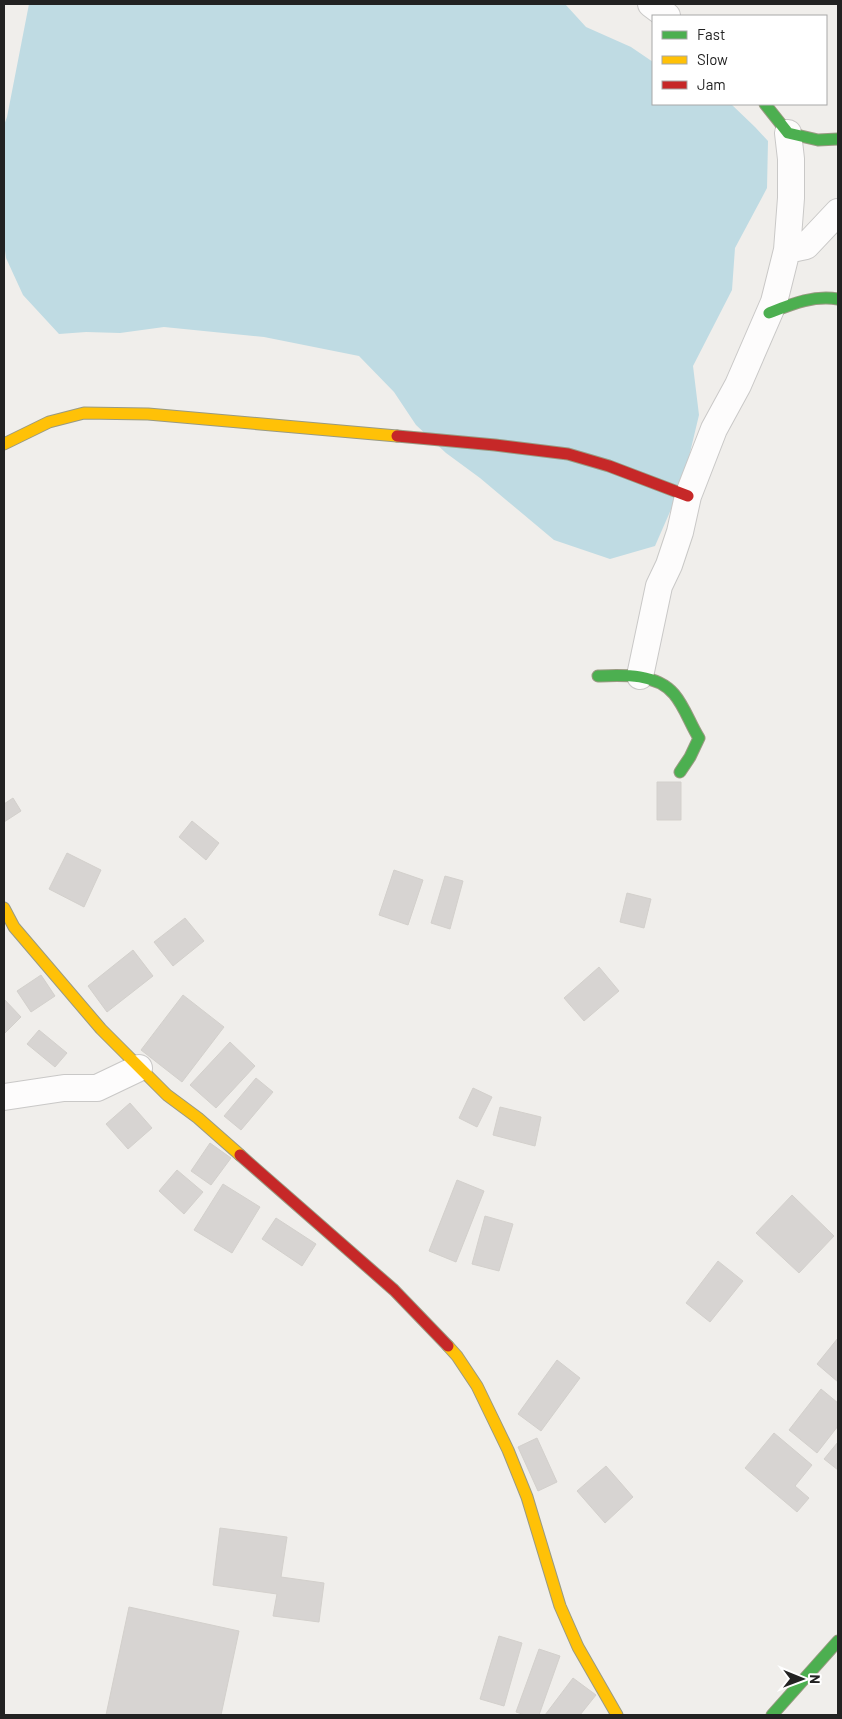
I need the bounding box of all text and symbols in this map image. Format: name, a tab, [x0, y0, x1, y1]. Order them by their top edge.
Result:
legend	[652, 15, 827, 105]
text: Fast	[697, 25, 725, 43]
text: Slow	[697, 50, 728, 68]
text: Jam	[697, 75, 726, 93]
north arrow	[777, 1654, 827, 1704]
text: N	[807, 1674, 824, 1684]

